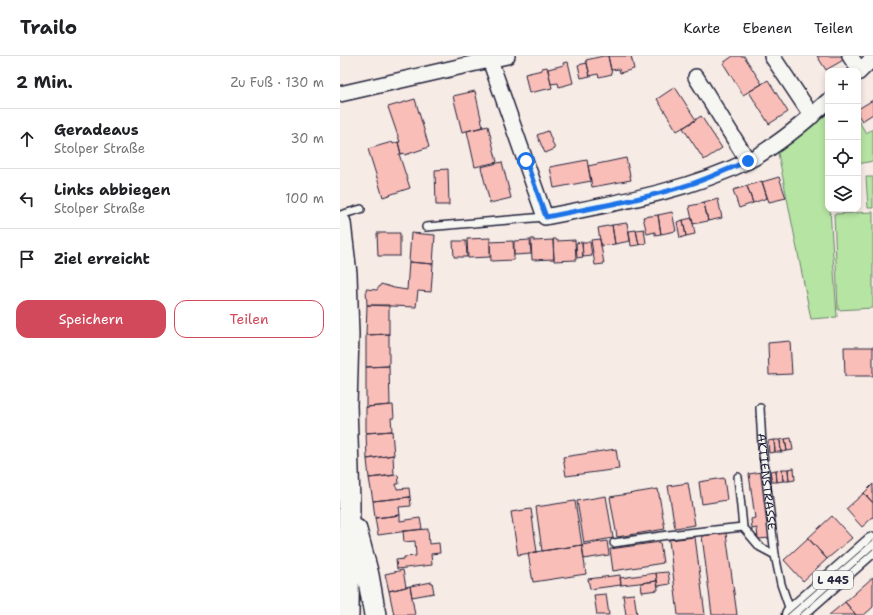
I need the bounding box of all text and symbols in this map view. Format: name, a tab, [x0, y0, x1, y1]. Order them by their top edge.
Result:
text: Trailo	[20, 15, 77, 40]
text: Karte	[684, 19, 721, 37]
text: Ebenen	[743, 19, 792, 37]
text: Teilen	[814, 19, 853, 37]
map controls	[825, 68, 861, 212]
button: +	[825, 68, 861, 104]
text: 2 Min.	[16, 71, 73, 93]
text: Zu Fuß · 130 m	[231, 74, 324, 91]
button: −	[825, 104, 861, 140]
text: Geradeaus	[54, 120, 139, 140]
icon: ahead	[16, 128, 38, 150]
text: 30 m	[290, 130, 324, 147]
text: Stolper Straße	[54, 140, 145, 157]
button: locate	[825, 140, 861, 176]
route start	[517, 152, 535, 170]
route end	[739, 152, 757, 170]
button: layers	[825, 176, 861, 212]
text: Links abbiegen	[54, 180, 170, 200]
icon: left	[16, 188, 38, 210]
text: 100 m	[285, 190, 324, 207]
text: Stolper Straße	[54, 200, 145, 217]
icon: arrive	[16, 248, 38, 270]
text: Ziel erreicht	[54, 249, 150, 269]
button: Speichern	[16, 300, 166, 338]
button: Teilen	[174, 300, 324, 338]
street label: AKTIENSTRASSE	[753, 433, 780, 531]
road number: L 445	[813, 571, 853, 589]

